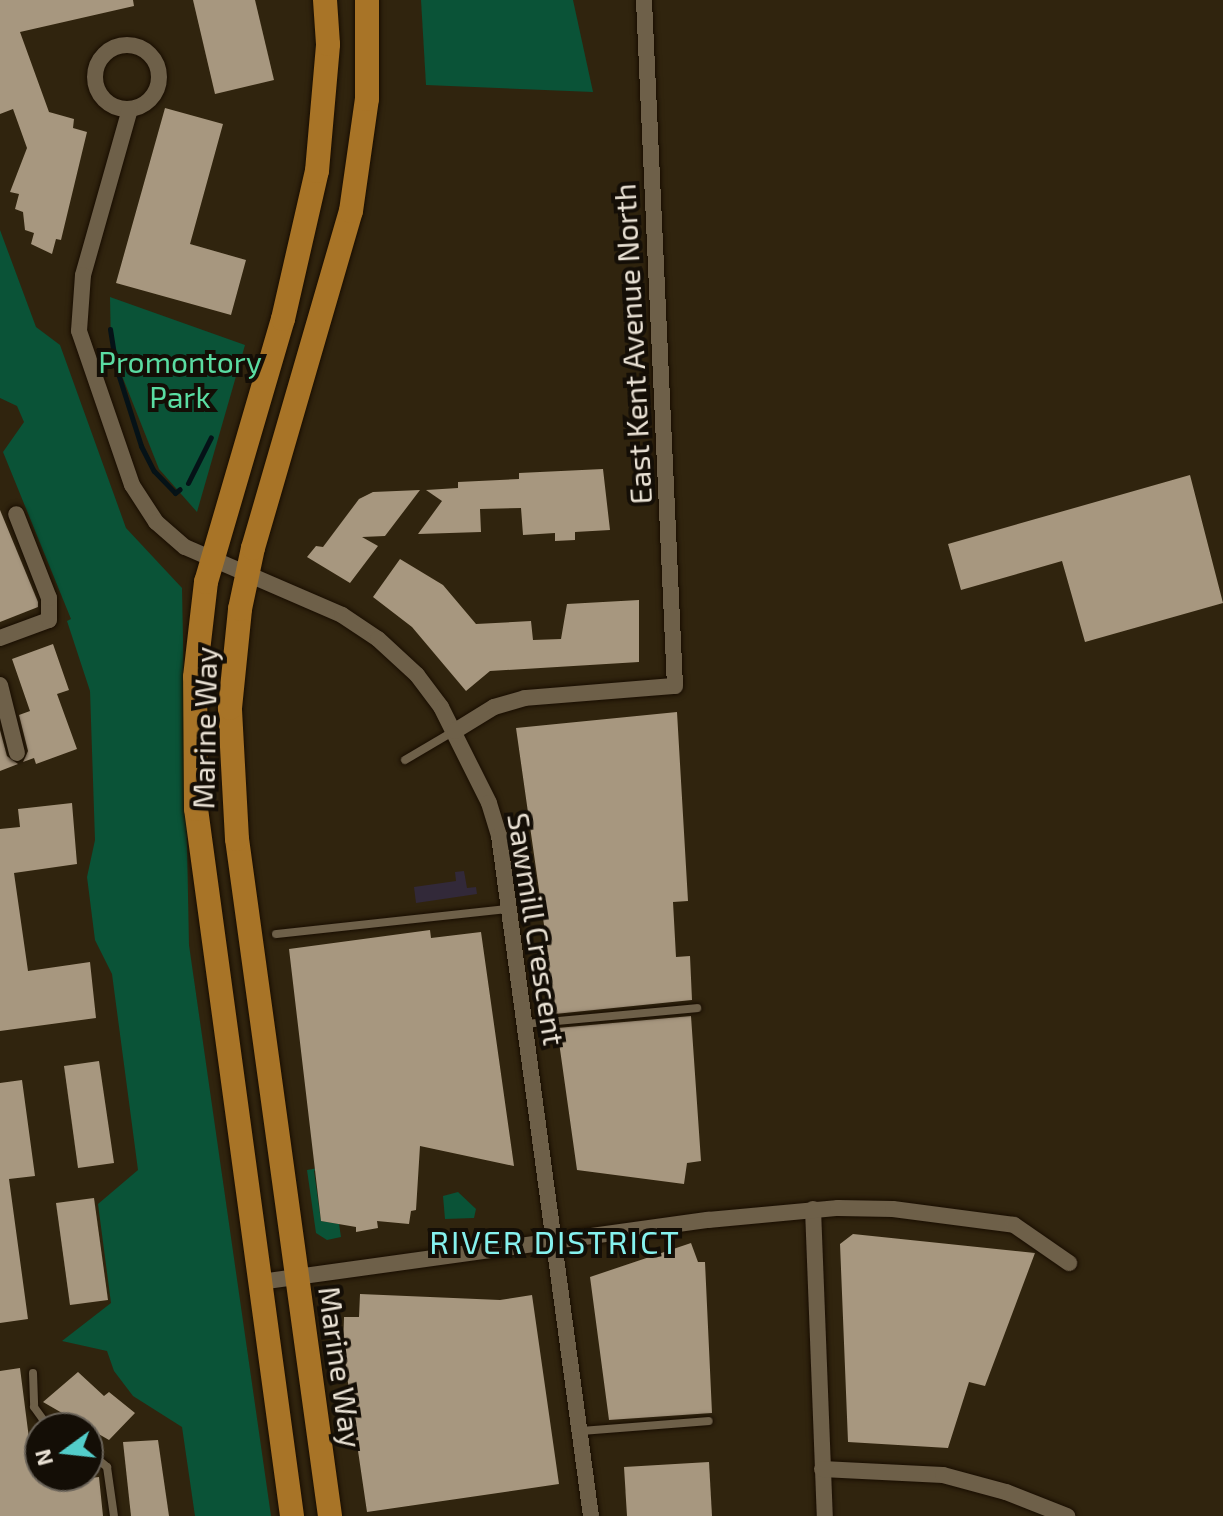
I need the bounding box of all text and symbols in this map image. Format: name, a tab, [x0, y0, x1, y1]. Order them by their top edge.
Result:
street label: East Kent Avenue North	[606, 182, 658, 506]
park label: Promontory Park	[98, 343, 262, 414]
street label: Marine Way	[185, 646, 223, 810]
street label: Sawmill Crescent	[501, 810, 573, 1048]
district label: RIVER DISTRICT	[429, 1222, 681, 1260]
street label: Marine Way	[312, 1284, 370, 1450]
north arrow	[24, 1412, 104, 1492]
text: N	[28, 1447, 57, 1469]

